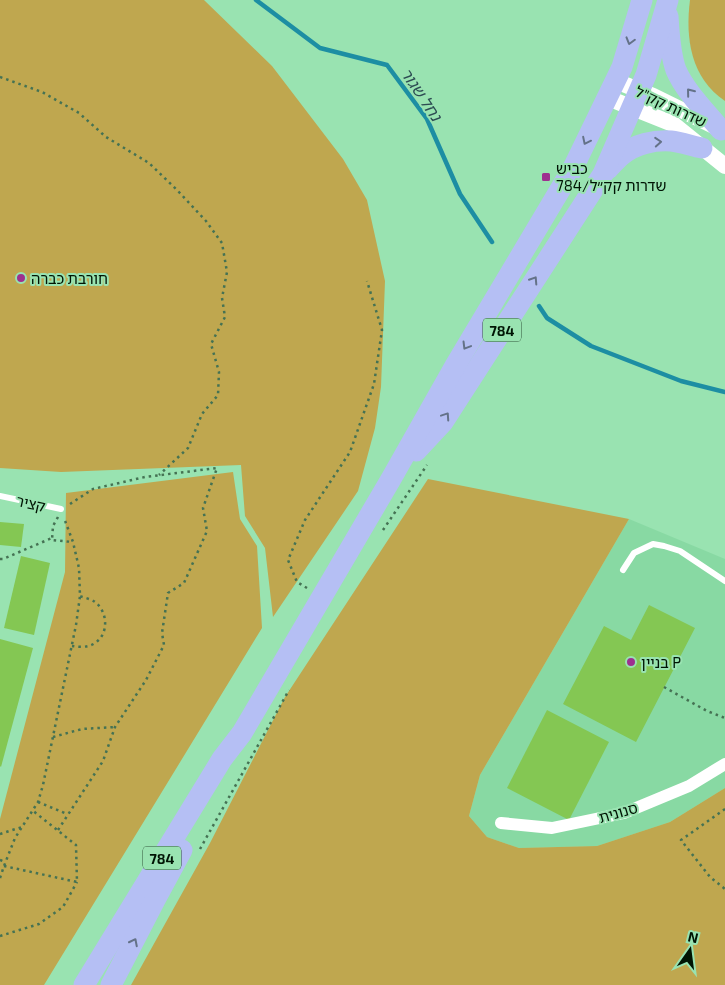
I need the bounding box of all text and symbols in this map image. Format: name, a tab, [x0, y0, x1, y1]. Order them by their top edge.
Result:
one-way arrow	[625, 36, 635, 44]
water label: נחל שגור	[398, 64, 447, 125]
street label: שדרות קק"ל	[633, 82, 709, 130]
one-way arrow	[688, 89, 696, 98]
one-way arrow	[582, 136, 592, 145]
one-way arrow	[654, 137, 662, 148]
place label: כביש 784/שדרות קק״ל	[556, 159, 666, 194]
marker: כביש 784/שדרות קק״ל	[540, 171, 552, 183]
place label: חורבת כברה	[31, 269, 108, 287]
marker: חורבת כברה	[15, 272, 27, 284]
one-way arrow	[528, 276, 538, 285]
road number: 784	[483, 318, 521, 342]
one-way arrow	[463, 341, 473, 350]
one-way arrow	[440, 413, 449, 422]
street label: קציר	[15, 491, 47, 515]
place label: בניין P	[641, 653, 681, 671]
marker: בניין P	[625, 656, 637, 668]
street label: סנונית	[596, 798, 640, 826]
road number: 784	[143, 846, 181, 870]
north arrow	[665, 925, 715, 975]
text: N	[686, 927, 700, 946]
one-way arrow	[128, 938, 138, 947]

